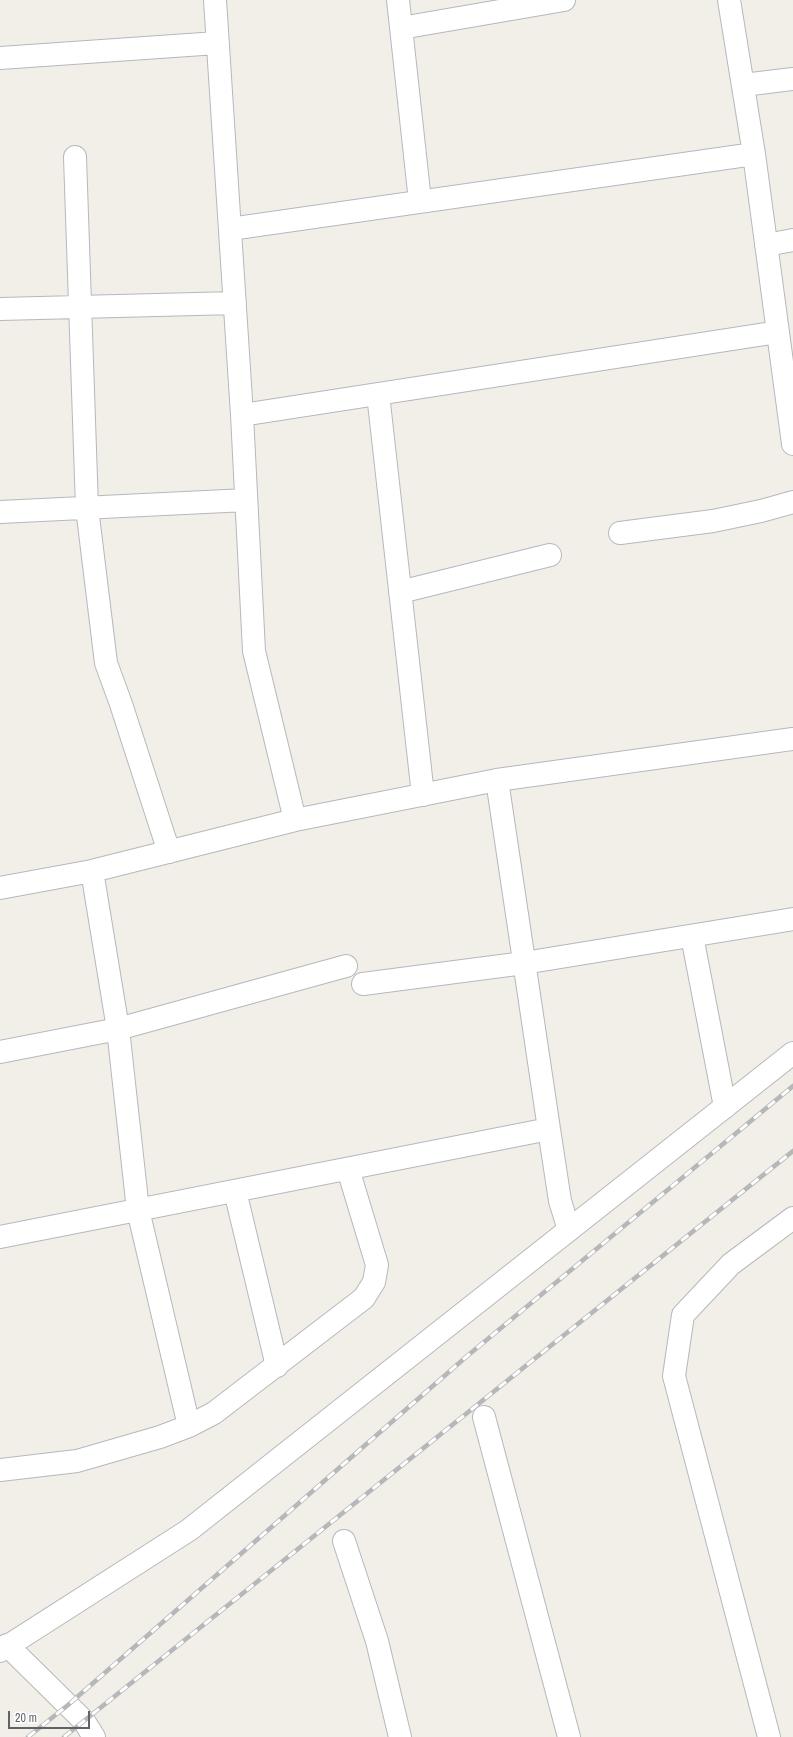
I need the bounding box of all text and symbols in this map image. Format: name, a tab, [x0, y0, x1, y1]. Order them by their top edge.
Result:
scale bar	[10, 1703, 92, 1729]
text: 20 m	[15, 1710, 37, 1726]

